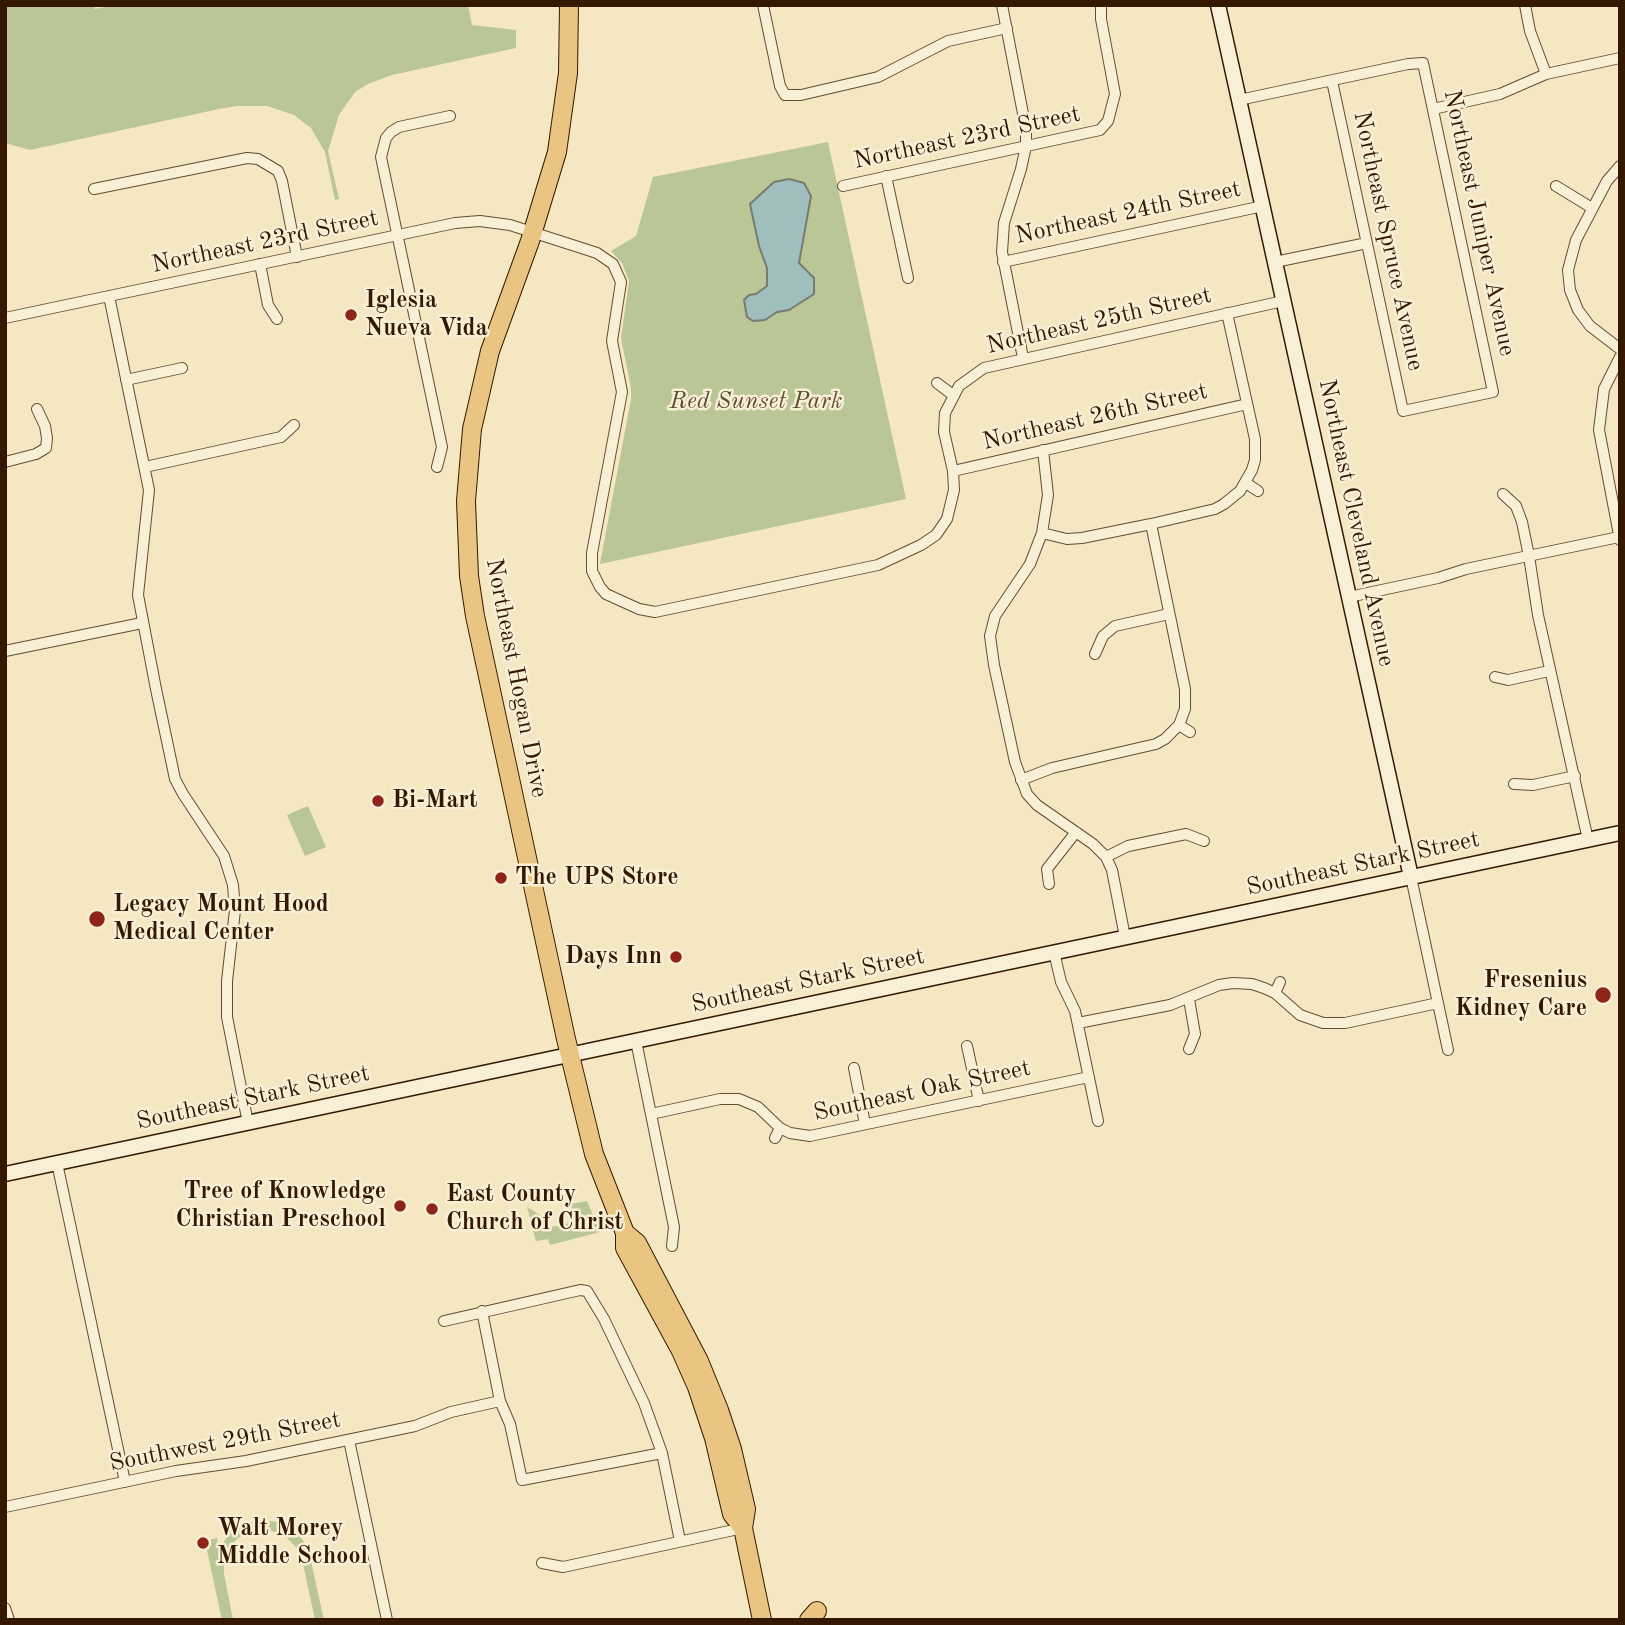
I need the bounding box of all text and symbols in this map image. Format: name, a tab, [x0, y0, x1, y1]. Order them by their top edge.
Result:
street label: Northeast Juniper Avenue	[1437, 87, 1521, 359]
street label: Northeast 23rd Street	[851, 100, 1083, 176]
street label: Northeast Spruce Avenue	[1346, 109, 1430, 373]
street label: Northeast 24th Street	[1013, 175, 1243, 251]
street label: Northeast 23rd Street	[149, 204, 381, 280]
street label: Northeast 25th Street	[984, 281, 1214, 361]
place label: Iglesia Nueva Vida	[365, 287, 488, 343]
marker: Iglesia Nueva Vida	[343, 307, 359, 323]
street label: Northeast 26th Street	[980, 377, 1210, 457]
street label: Northeast Cleveland Avenue	[1311, 377, 1401, 669]
park label: Red Sunset Park	[670, 388, 842, 416]
street label: Northeast Hogan Drive	[479, 556, 553, 800]
place label: Bi-Mart	[392, 787, 478, 815]
marker: Bi-Mart	[370, 793, 386, 809]
street label: Southeast Stark Street	[1244, 825, 1482, 903]
place label: The UPS Store	[515, 864, 679, 892]
marker: The UPS Store	[493, 870, 509, 886]
place label: Legacy Mount Hood Medical Center	[113, 891, 329, 947]
marker: Legacy Mount Hood Medical Center	[87, 909, 107, 929]
street label: Southeast Stark Street	[689, 942, 927, 1020]
place label: Days Inn	[565, 943, 662, 971]
marker: Days Inn	[668, 949, 684, 965]
place label: Fresenius Kidney Care	[1455, 967, 1587, 1023]
marker: Fresenius Kidney Care	[1593, 985, 1613, 1005]
street label: Southeast Oak Street	[811, 1054, 1033, 1128]
street label: Southeast Stark Street	[134, 1059, 372, 1137]
place label: Tree of Knowledge Christian Preschool	[176, 1178, 386, 1234]
place label: East County Church of Christ	[446, 1181, 623, 1237]
marker: Tree of Knowledge Christian Preschool	[392, 1198, 408, 1214]
marker: East County Church of Christ	[424, 1201, 440, 1217]
street label: Southwest 29th Street	[107, 1405, 343, 1479]
place label: Walt Morey Middle School	[217, 1515, 368, 1571]
marker: Walt Morey Middle School	[195, 1535, 211, 1551]

